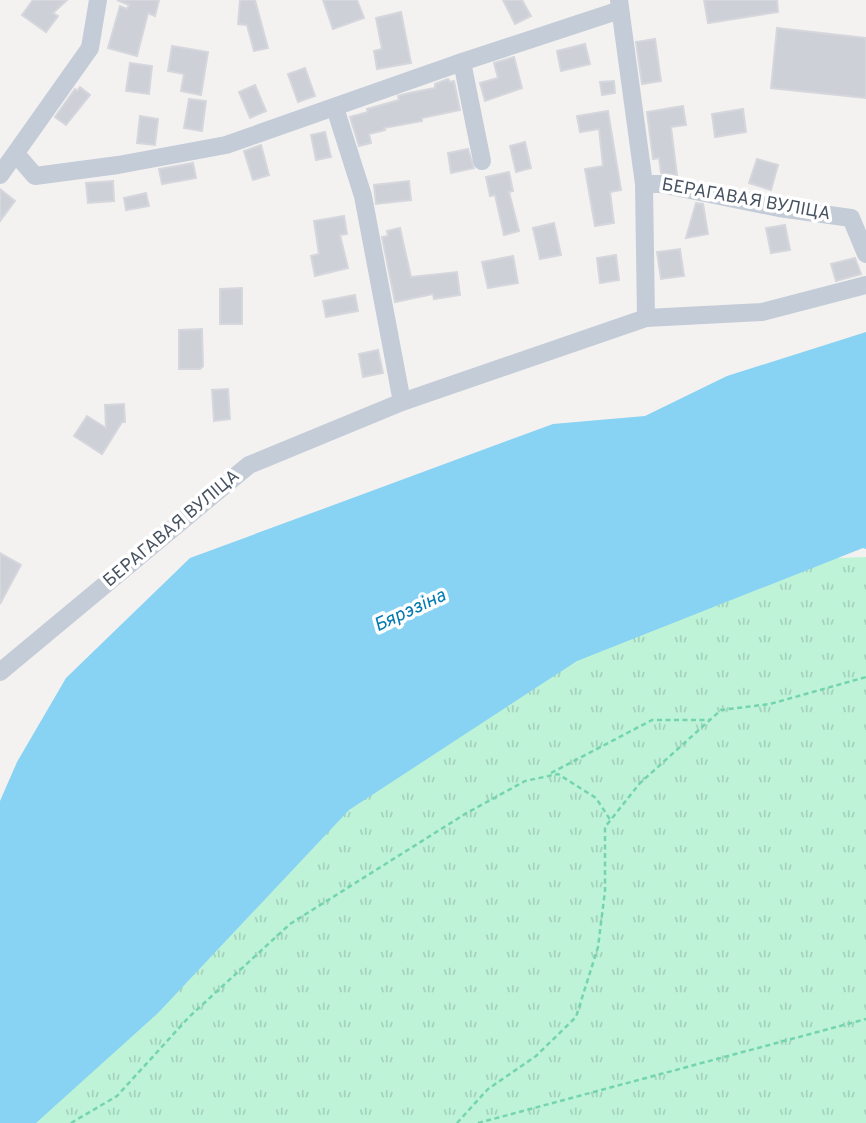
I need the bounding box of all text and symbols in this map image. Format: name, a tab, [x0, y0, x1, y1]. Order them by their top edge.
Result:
street label: БЕРАГАВАЯ ВУЛІЦА	[660, 174, 832, 226]
street label: БЕРАГАВАЯ ВУЛІЦА	[99, 465, 245, 593]
water label: Бярэзіна	[370, 584, 450, 638]

